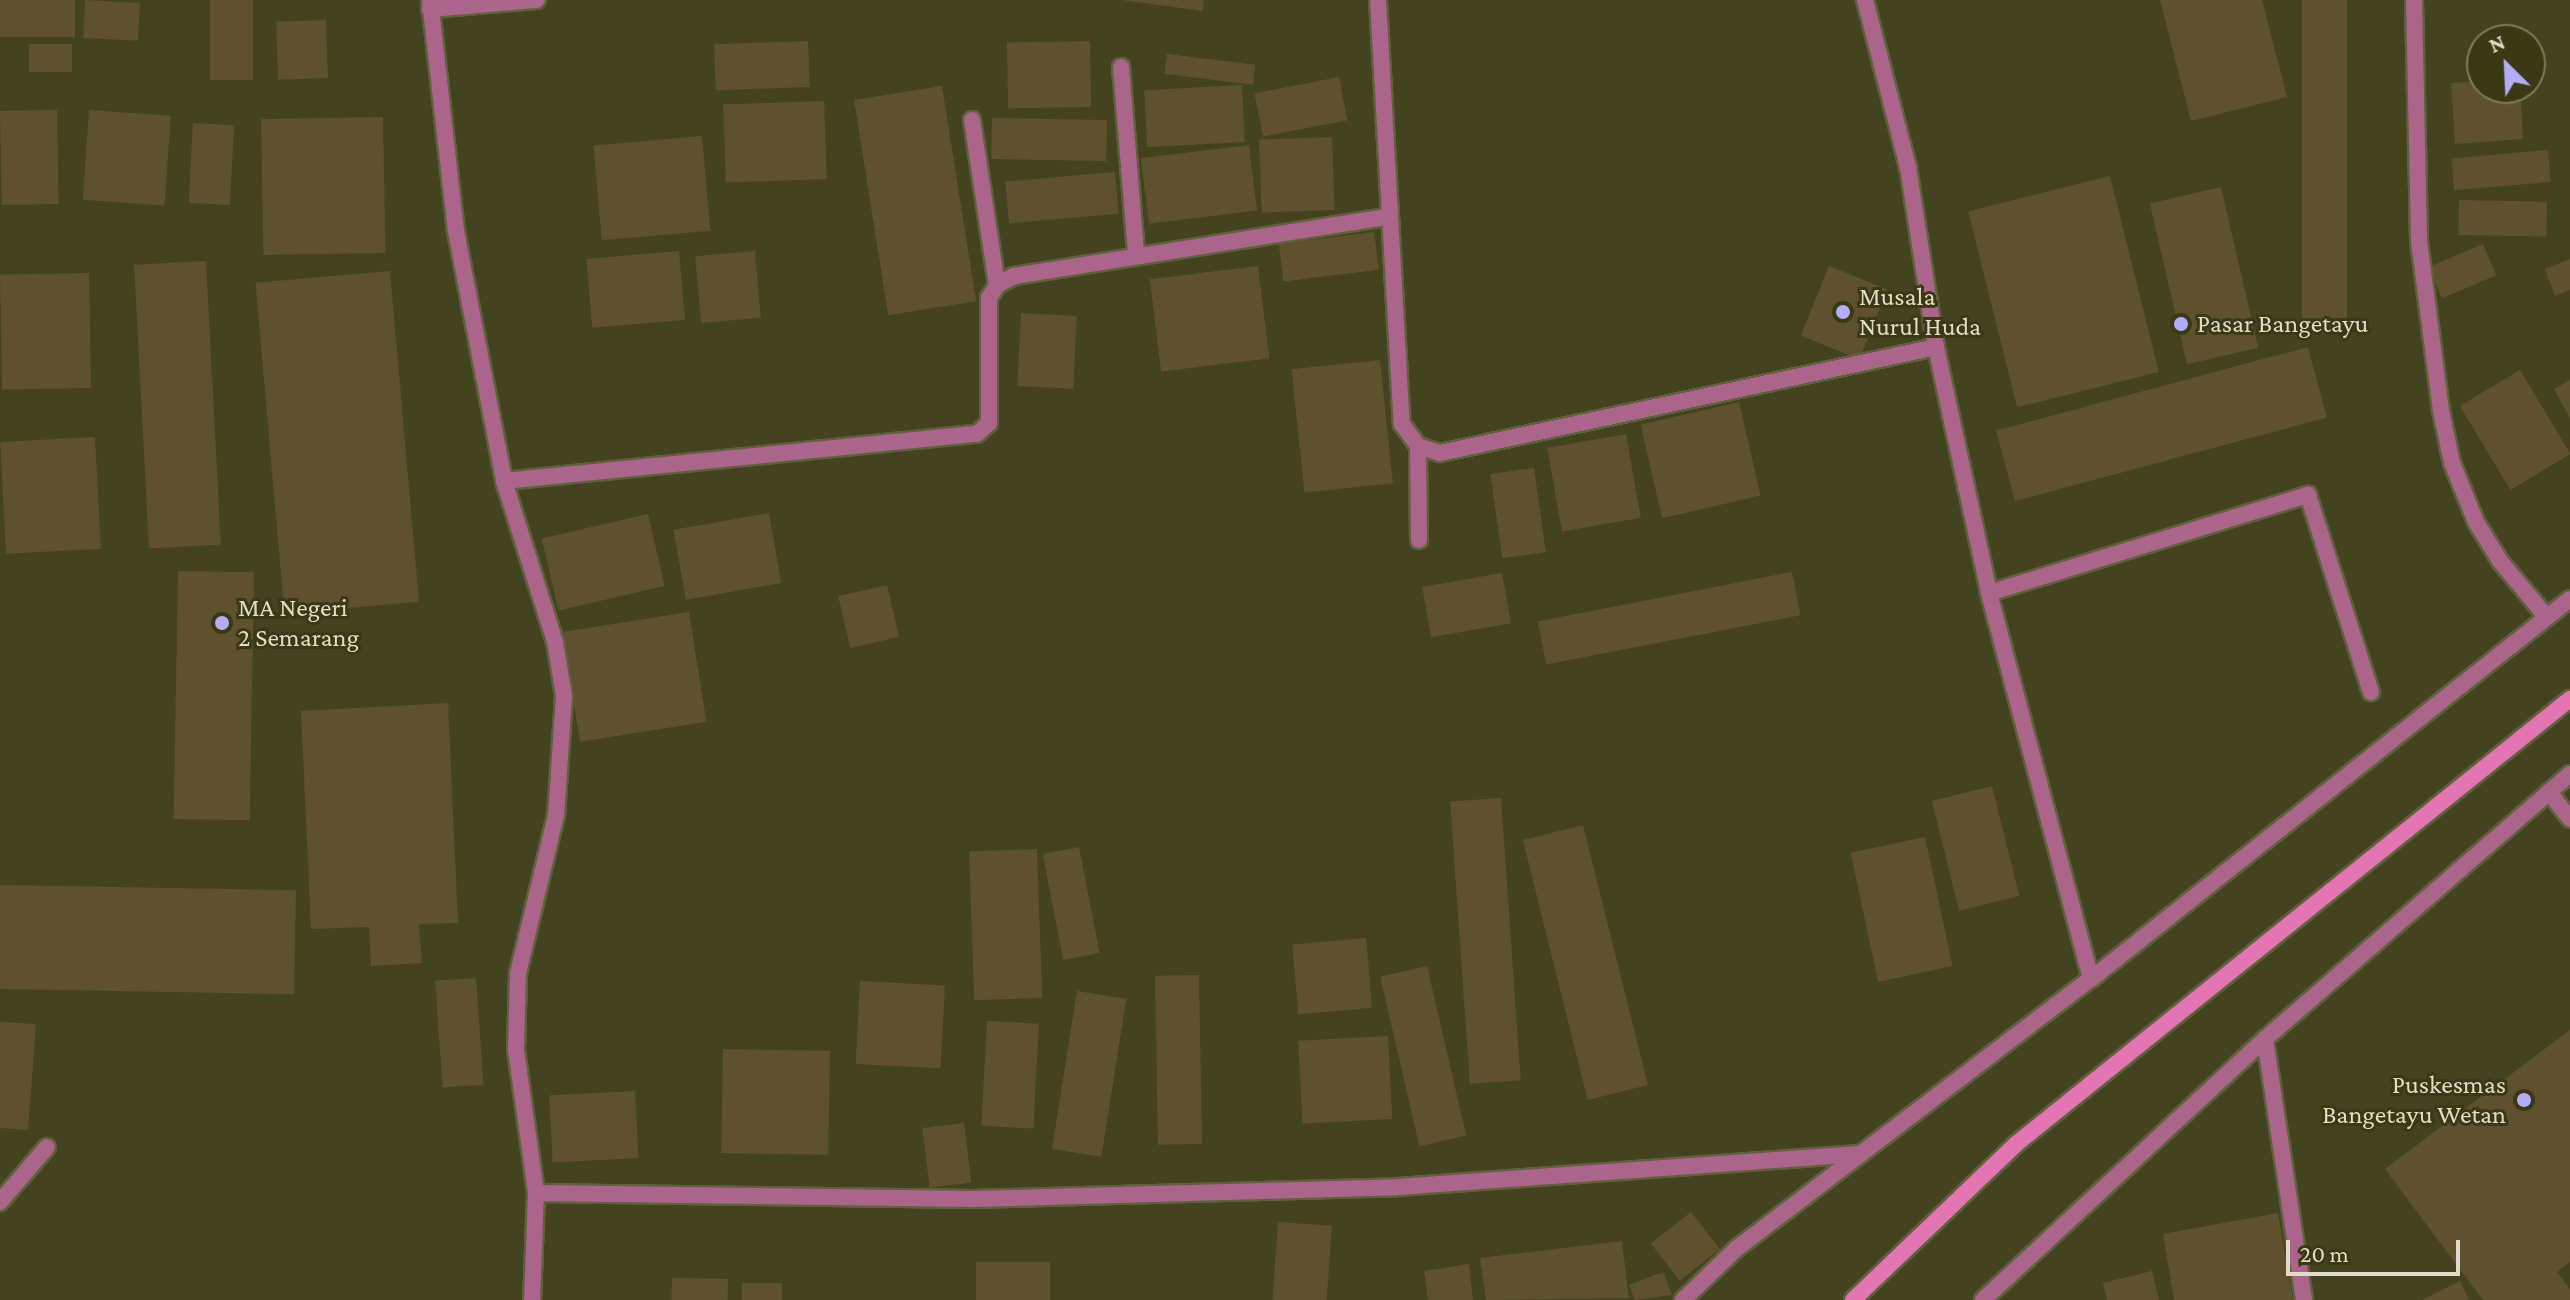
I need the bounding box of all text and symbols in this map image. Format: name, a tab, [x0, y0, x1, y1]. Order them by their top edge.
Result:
north arrow	[2466, 24, 2546, 104]
text: N	[2485, 29, 2509, 58]
place label: Musala Nurul Huda	[1859, 281, 1981, 342]
marker: Musala Nurul Huda	[1834, 303, 1852, 321]
place label: Pasar Bangetayu	[2197, 308, 2368, 340]
marker: Pasar Bangetayu	[2172, 315, 2190, 333]
place label: MA Negeri 2 Semarang	[238, 592, 359, 654]
marker: MA Negeri 2 Semarang	[213, 614, 231, 632]
place label: Puskesmas Bangetayu Wetan	[2322, 1069, 2506, 1130]
marker: Puskesmas Bangetayu Wetan	[2513, 1089, 2535, 1111]
scale bar	[2290, 1224, 2464, 1274]
text: 20 m	[2300, 1240, 2349, 1267]

